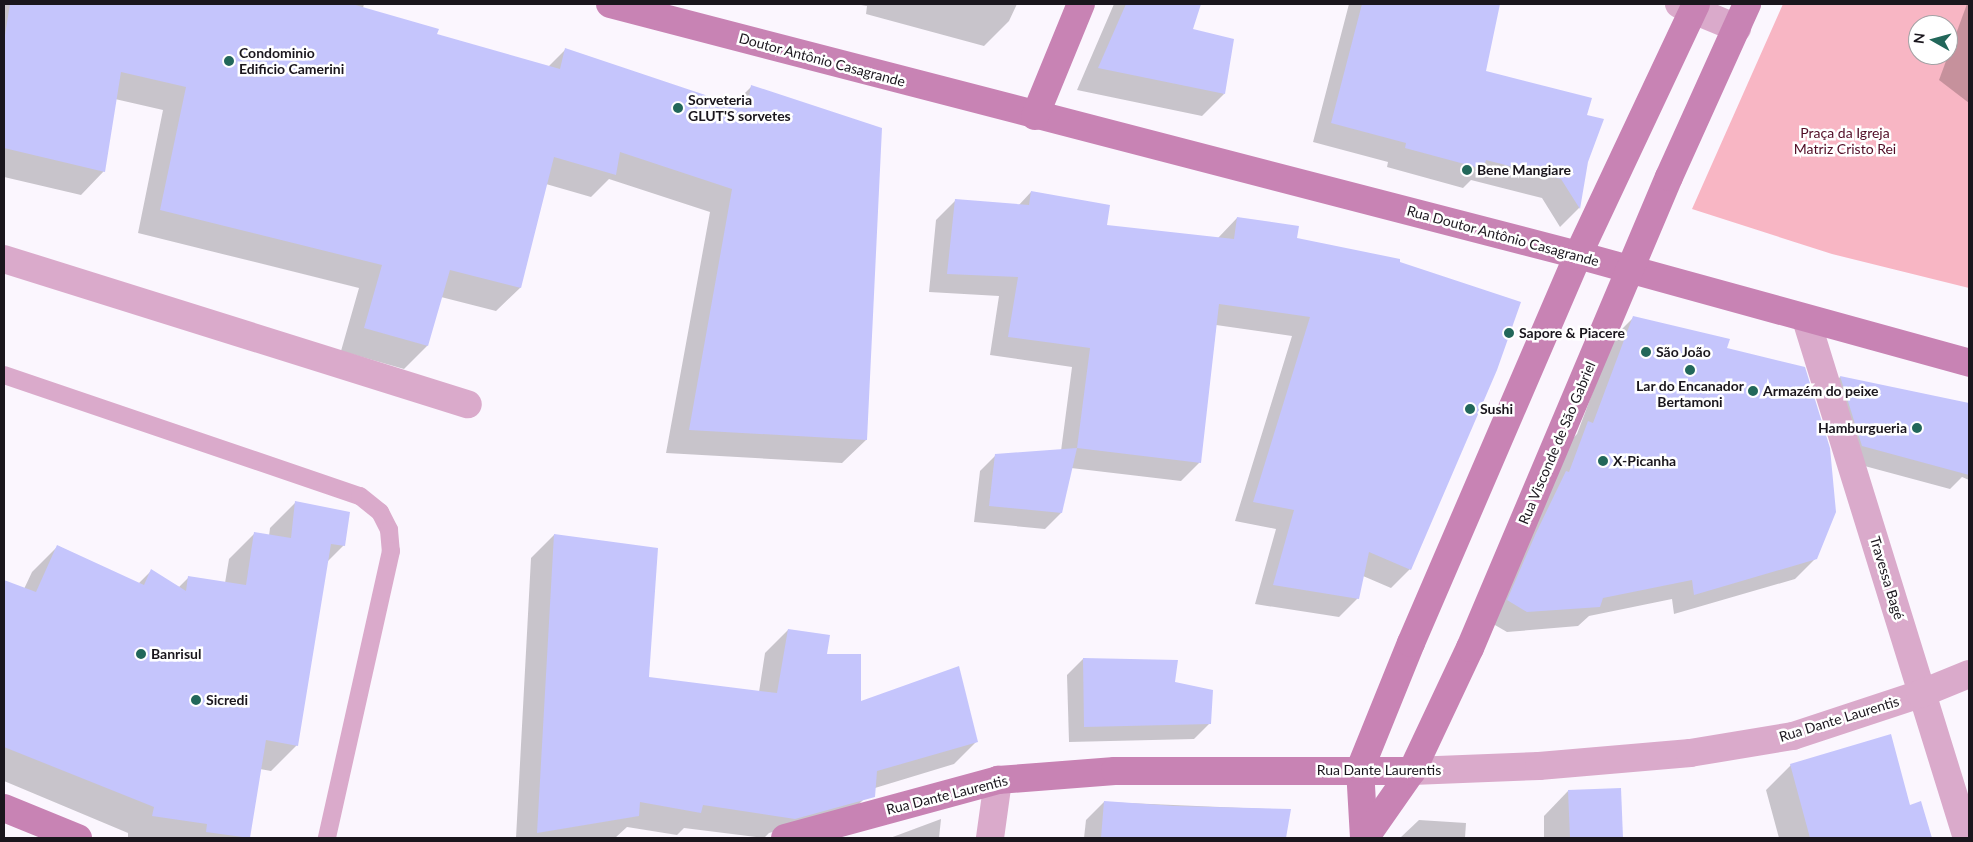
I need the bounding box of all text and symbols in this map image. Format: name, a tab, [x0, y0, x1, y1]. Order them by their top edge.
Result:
north arrow	[1908, 15, 1958, 65]
street label: Doutor Antônio Casagrande	[737, 30, 907, 90]
text: N	[1910, 32, 1928, 45]
place label: Condominio Edificio Camerini	[239, 45, 344, 78]
marker: Condominio Edificio Camerini	[223, 55, 235, 67]
place label: Sorveteria GLUT'S sorvetes	[688, 92, 791, 124]
marker: Sorveteria GLUT'S sorvetes	[672, 102, 684, 114]
park label: Praça da Igreja Matriz Cristo Rei	[1794, 125, 1896, 158]
place label: Bene Mangiare	[1477, 162, 1571, 178]
marker: Bene Mangiare	[1461, 164, 1473, 176]
street label: Rua Doutor Antônio Casagrande	[1405, 202, 1601, 270]
place label: Sapore & Piacere	[1519, 325, 1625, 341]
marker: Sapore & Piacere	[1503, 327, 1515, 339]
place label: São João	[1656, 344, 1711, 360]
marker: São João	[1640, 346, 1652, 358]
street label: Rua Visconde de São Gabriel	[1515, 359, 1599, 527]
marker: Lar do Encanador Bertamoni	[1684, 364, 1696, 376]
place label: Lar do Encanador Bertamoni	[1636, 378, 1744, 411]
place label: Armazém do peixe	[1763, 383, 1879, 399]
marker: Armazém do peixe	[1747, 385, 1759, 397]
place label: Sushi	[1480, 401, 1513, 417]
marker: Sushi	[1464, 403, 1476, 415]
place label: Hamburgueria	[1818, 420, 1907, 436]
marker: Hamburgueria	[1911, 422, 1923, 434]
place label: X-Picanha	[1613, 453, 1676, 469]
marker: X-Picanha	[1597, 455, 1609, 467]
street label: Travessa Bagé	[1866, 534, 1908, 622]
place label: Banrisul	[151, 646, 201, 662]
marker: Banrisul	[135, 648, 147, 660]
place label: Sicredi	[206, 692, 248, 708]
street label: Rua Dante Laurentis	[1777, 693, 1901, 745]
marker: Sicredi	[190, 694, 202, 706]
street label: Rua Dante Laurentis	[1317, 762, 1441, 778]
street label: Rua Dante Laurentis	[885, 772, 1009, 818]

